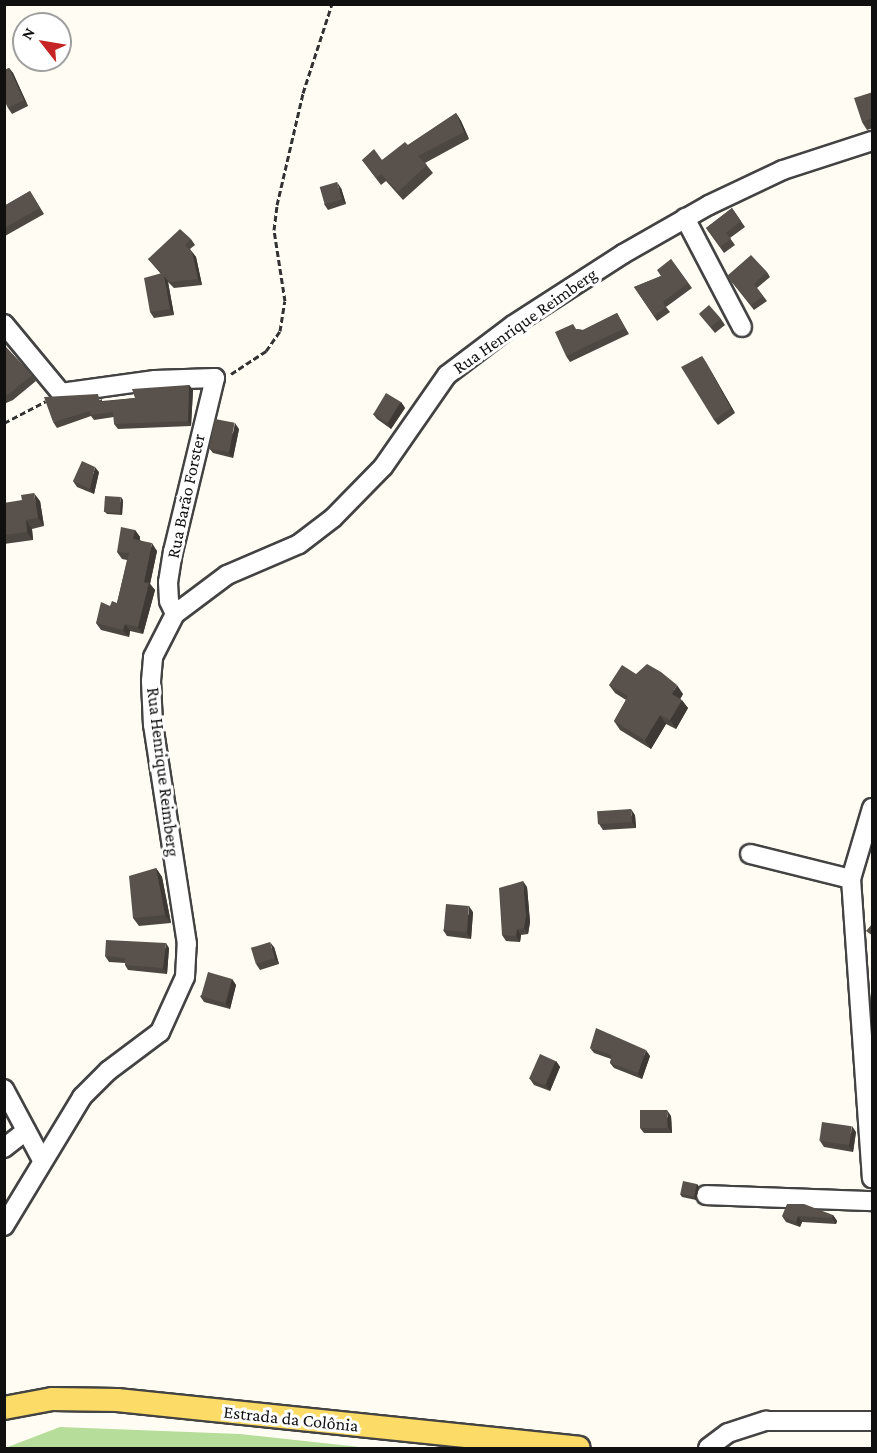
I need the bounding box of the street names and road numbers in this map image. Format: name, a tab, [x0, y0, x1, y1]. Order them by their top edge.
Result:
street label: Rua Henrique Reimberg	[449, 263, 601, 379]
street label: Rua Barão Forster	[162, 432, 210, 560]
street label: Rua Henrique Reimberg	[142, 686, 184, 858]
street label: Estrada da Colônia	[223, 1401, 359, 1437]

